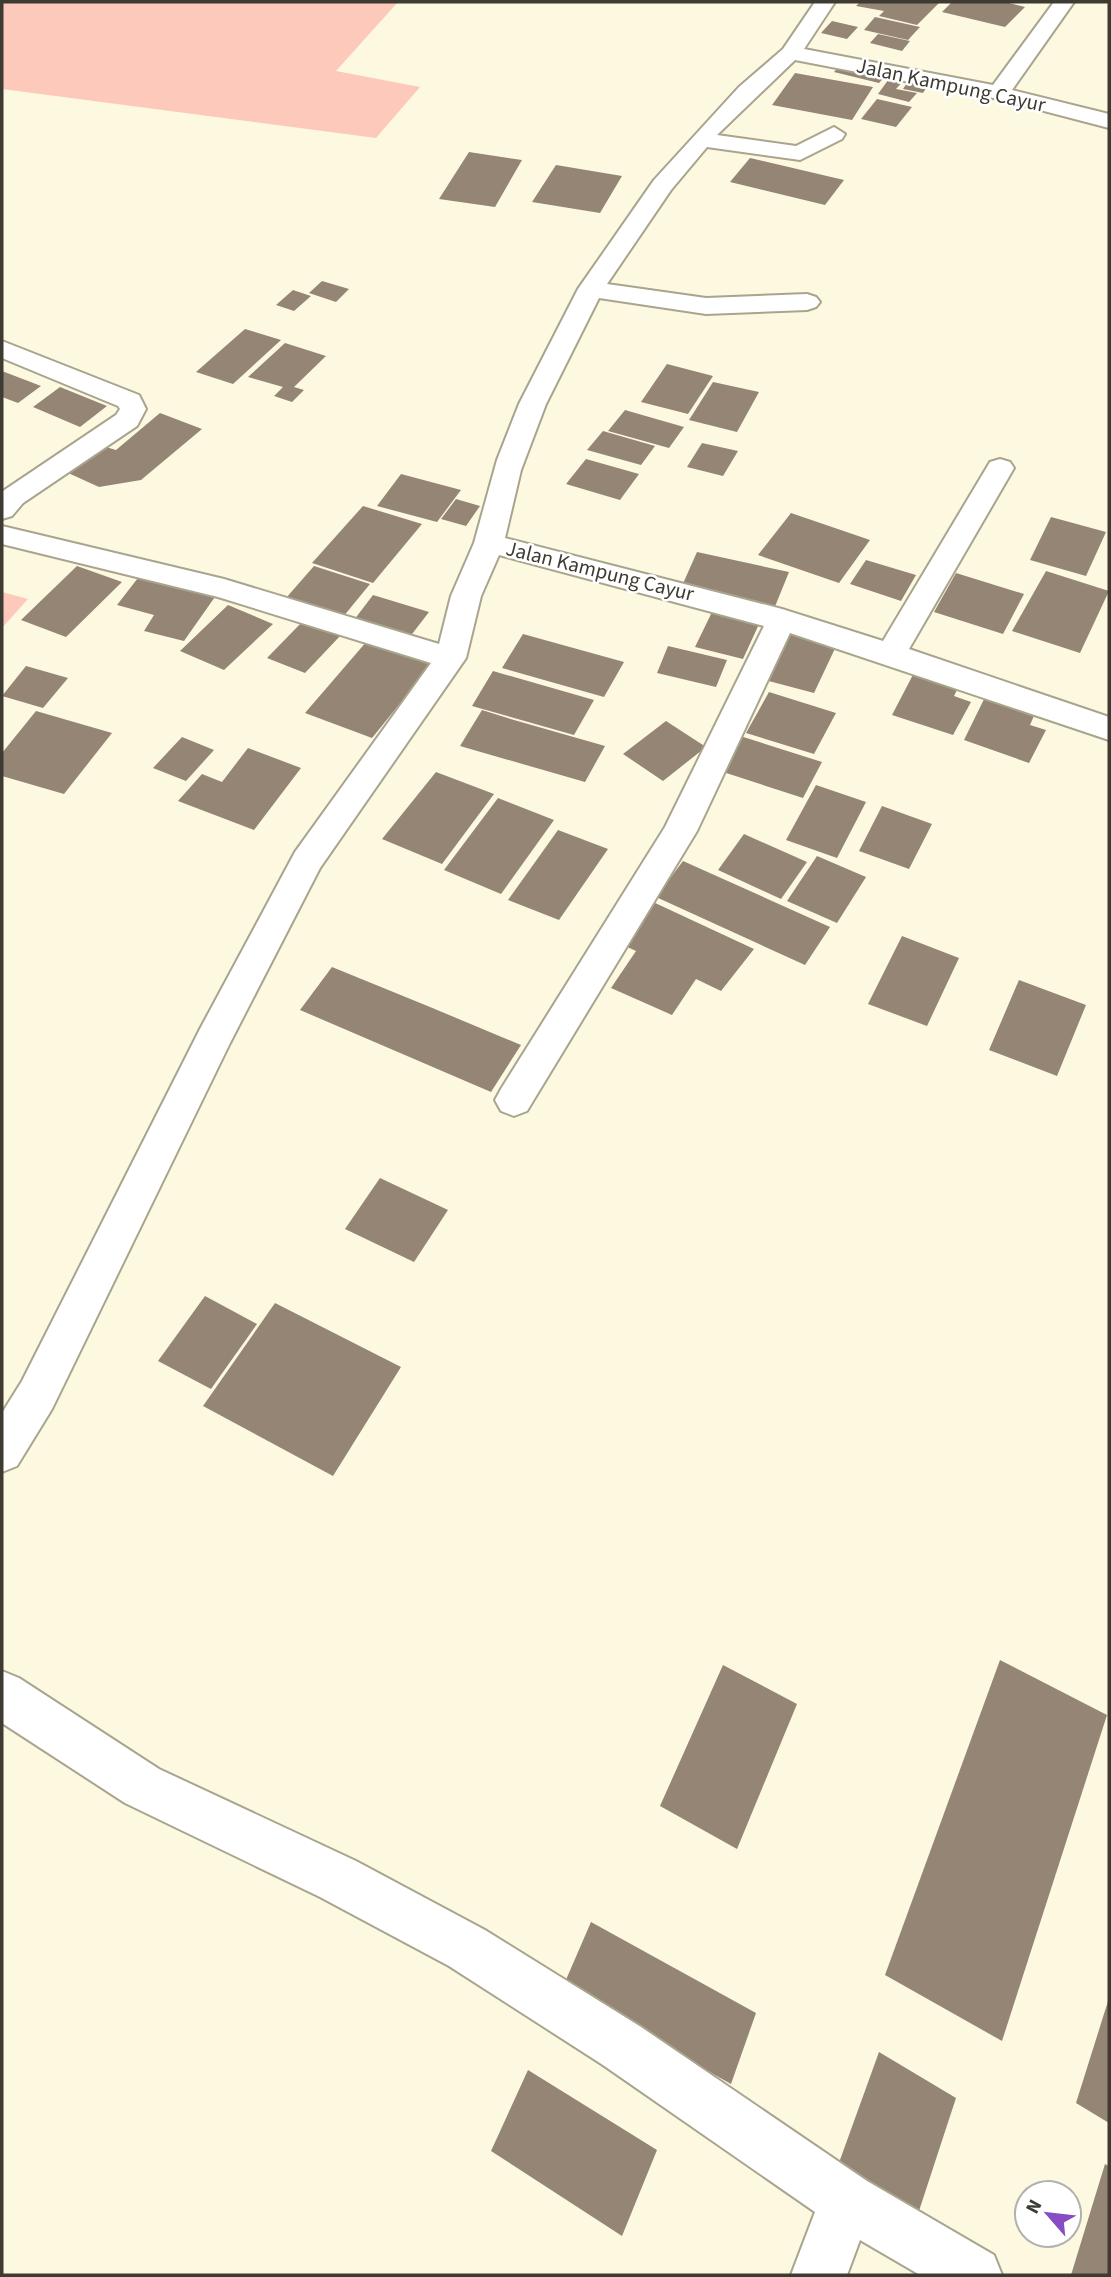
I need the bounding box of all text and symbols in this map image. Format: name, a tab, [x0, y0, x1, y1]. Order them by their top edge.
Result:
street label: Jalan Kampung Cayur	[854, 50, 1049, 120]
street label: Jalan Kampung Cayur	[503, 533, 698, 609]
north arrow	[1013, 2179, 1083, 2249]
text: N	[1019, 2195, 1049, 2219]

